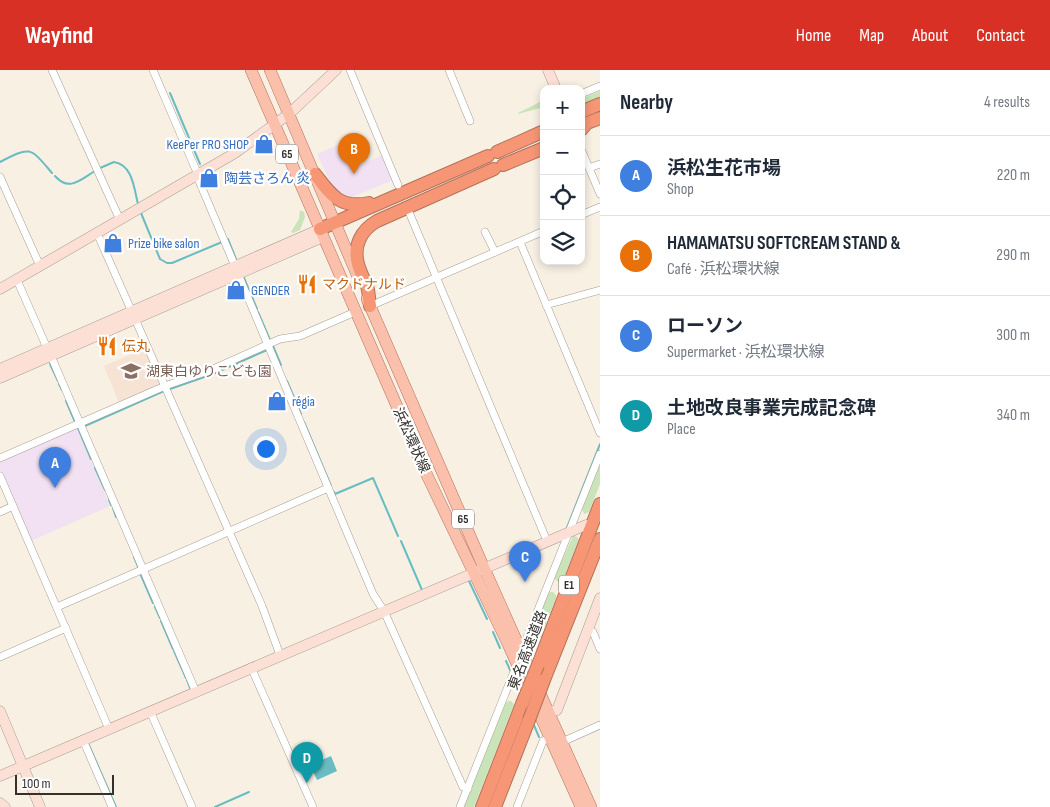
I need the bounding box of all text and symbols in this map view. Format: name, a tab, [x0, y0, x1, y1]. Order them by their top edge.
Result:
text: Wayfind	[25, 21, 93, 50]
text: Home	[796, 25, 831, 46]
text: Map	[859, 25, 884, 46]
text: About	[912, 25, 948, 46]
text: Contact	[976, 25, 1025, 46]
map controls	[540, 85, 585, 265]
button: +	[540, 85, 585, 130]
text: Nearby	[620, 90, 673, 115]
text: 4 results	[984, 93, 1030, 112]
button: −	[540, 130, 585, 175]
shop icon: KeePer PRO SHOP	[253, 133, 275, 155]
pin: B	[338, 133, 370, 174]
place label: KeePer PRO SHOP	[167, 136, 249, 153]
road number: 65	[276, 144, 298, 164]
text: 浜松生花市場	[667, 157, 781, 180]
text: A	[632, 166, 640, 185]
text: 220 m	[997, 166, 1030, 185]
shop icon: 陶芸さろん 炎	[198, 167, 220, 189]
place label: 陶芸さろん 炎	[224, 170, 310, 187]
button: locate	[540, 175, 585, 220]
text: Shop	[667, 180, 694, 199]
button: layers	[540, 220, 585, 265]
shop icon: Prize bike salon	[102, 232, 124, 254]
text: HAMAMATSU SOFTCREAM STAND &	[667, 232, 901, 255]
place label: Prize bike salon	[128, 235, 199, 252]
text: B	[632, 246, 640, 265]
text: 290 m	[996, 246, 1030, 265]
text: Café · 浜松環状線	[667, 260, 780, 279]
restaurant icon: マクドナルド	[296, 273, 318, 295]
place label: マクドナルド	[322, 276, 406, 293]
shop icon: GENDER	[225, 279, 247, 301]
place label: GENDER	[251, 282, 291, 299]
text: ローソン	[667, 315, 743, 338]
text: C	[632, 326, 640, 345]
text: 300 m	[996, 326, 1030, 345]
restaurant icon: 伝丸	[96, 335, 118, 357]
place label: 伝丸	[122, 338, 150, 355]
text: Supermarket · 浜松環状線	[667, 343, 825, 362]
school or university icon: 湖東白ゆりこども園	[120, 360, 142, 382]
place label: 湖東白ゆりこども園	[146, 363, 272, 380]
shop icon: régia	[266, 390, 288, 412]
place label: régia	[292, 393, 315, 410]
text: 土地改良事業完成記念碑	[667, 397, 876, 420]
street label: 浜松環状線	[390, 405, 434, 476]
text: D	[632, 406, 640, 425]
text: 340 m	[997, 406, 1030, 425]
text: Place	[667, 420, 696, 439]
your location	[253, 436, 279, 462]
pin: A	[39, 447, 71, 488]
road number: 65	[452, 509, 474, 528]
pin: C	[509, 541, 541, 582]
road number: E1	[559, 576, 579, 594]
street label: 東名高速道路	[504, 608, 550, 692]
pin: D	[291, 742, 323, 783]
scale bar	[15, 772, 114, 795]
text: 100 m	[22, 775, 51, 792]

